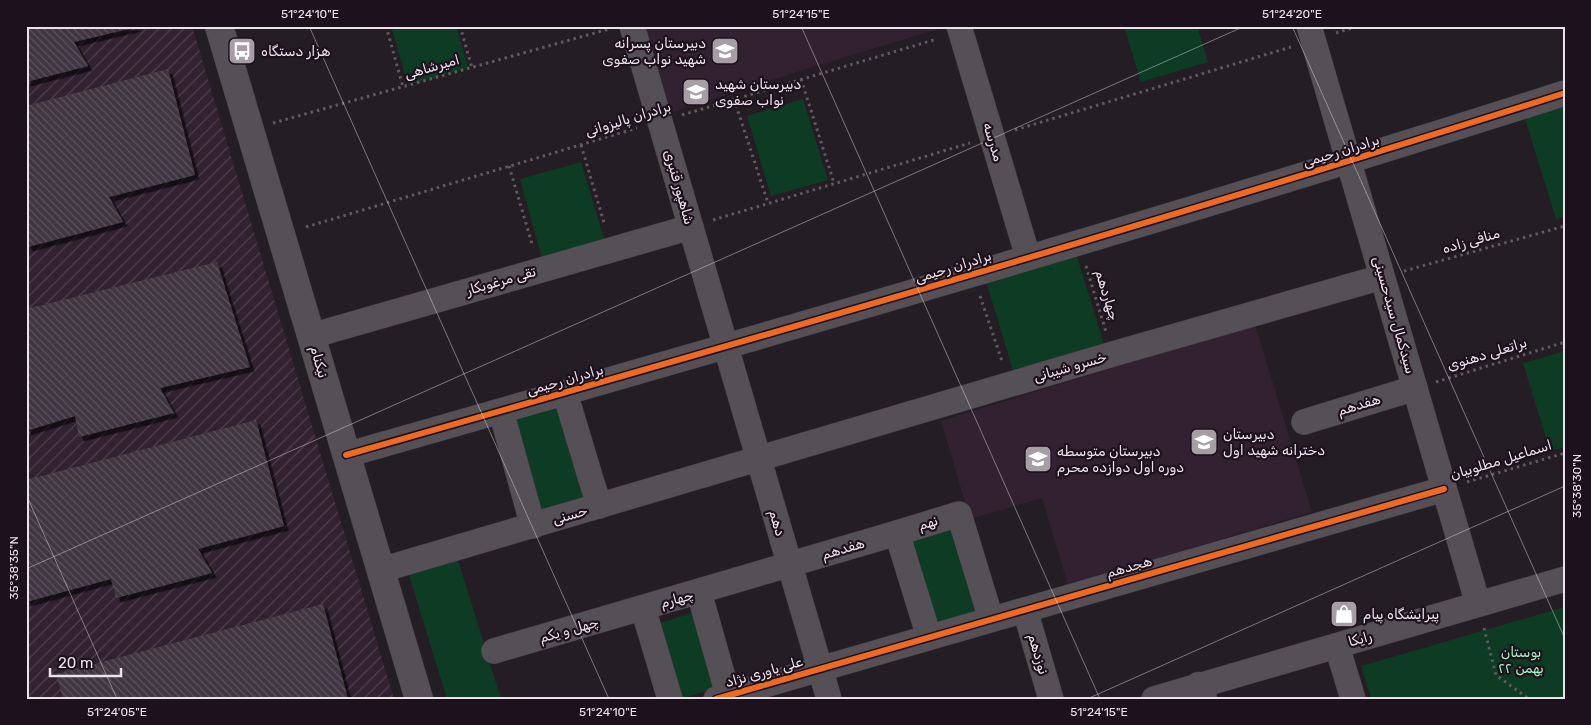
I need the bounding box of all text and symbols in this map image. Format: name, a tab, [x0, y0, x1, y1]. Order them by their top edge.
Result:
text: 51°24'10"E	[281, 7, 339, 21]
text: 51°24'15"E	[772, 7, 830, 21]
text: 51°24'20"E	[1262, 7, 1322, 21]
place label: دبیرستان پسرانه شهید نواب صفوی	[602, 35, 706, 68]
bus stop icon: هزار دستگاه	[227, 36, 257, 66]
school or university icon: دبیرستان پسرانه شهید نواب صفوی	[710, 36, 740, 66]
place label: هزار دستگاه	[261, 43, 331, 60]
street label: امیرشاهی	[402, 51, 462, 83]
place label: دبیرستان شهید نواب صفوی	[715, 76, 801, 109]
school or university icon: دبیرستان شهید نواب صفوی	[681, 77, 711, 107]
street label: برادران پالیزوانی	[583, 98, 673, 141]
street label: مدرسه	[979, 120, 1007, 164]
street label: برادران رحیمی	[1301, 131, 1381, 171]
street label: شاهپور قنبری	[659, 148, 698, 227]
street label: منافی زاده	[1440, 225, 1502, 257]
street label: برادران رحیمی	[913, 247, 993, 287]
street label: سیدکمال سیدحسینی	[1369, 254, 1419, 376]
street label: تقی مرغوبکار	[463, 263, 538, 299]
street label: چهاردهم	[1091, 268, 1123, 322]
street label: براتعلی دهنوی	[1445, 334, 1529, 374]
street label: نیکنام	[305, 344, 332, 380]
street label: خسرو شیبانی	[1031, 348, 1109, 386]
street label: برادران رحیمی	[525, 361, 605, 399]
street label: هفدهم	[1335, 390, 1383, 420]
place label: دبيرستان دخترانه شهید اول	[1223, 426, 1325, 459]
school or university icon: دبيرستان دخترانه شهید اول	[1189, 427, 1219, 457]
street label: اسماعیل مطلوبیان	[1448, 436, 1554, 484]
place label: دبیرستان متوسطه دوره اول دوازده محرم	[1057, 443, 1184, 477]
school or university icon: دبیرستان متوسطه دوره اول دوازده محرم	[1023, 444, 1053, 474]
text: 35°38'30"N	[1570, 454, 1584, 518]
street label: حسنی	[550, 502, 590, 528]
street label: دهم	[765, 508, 789, 538]
street label: نهم	[916, 512, 940, 534]
street label: هفدهم	[819, 534, 867, 564]
text: 35°38'35"N	[7, 536, 21, 600]
street label: هجدهم	[1104, 552, 1154, 582]
street label: چهارم	[659, 586, 696, 612]
shop icon: پیرایشگاه پیام	[1329, 599, 1359, 629]
place label: پیرایشگاه پیام	[1363, 606, 1439, 624]
street label: چهل و یکم	[537, 613, 601, 647]
street label: رایکا	[1346, 628, 1374, 650]
street label: نوزدهم	[1024, 632, 1052, 676]
park label: بوستان ۲۲ بهمن	[1498, 644, 1544, 677]
scale bar	[50, 645, 121, 677]
street label: علی یاوری نژاد	[723, 653, 805, 691]
text: 20 m	[58, 654, 93, 672]
text: 51°24'05"E	[87, 705, 147, 719]
text: 51°24'10"E	[579, 705, 637, 719]
text: 51°24'15"E	[1070, 705, 1128, 719]

